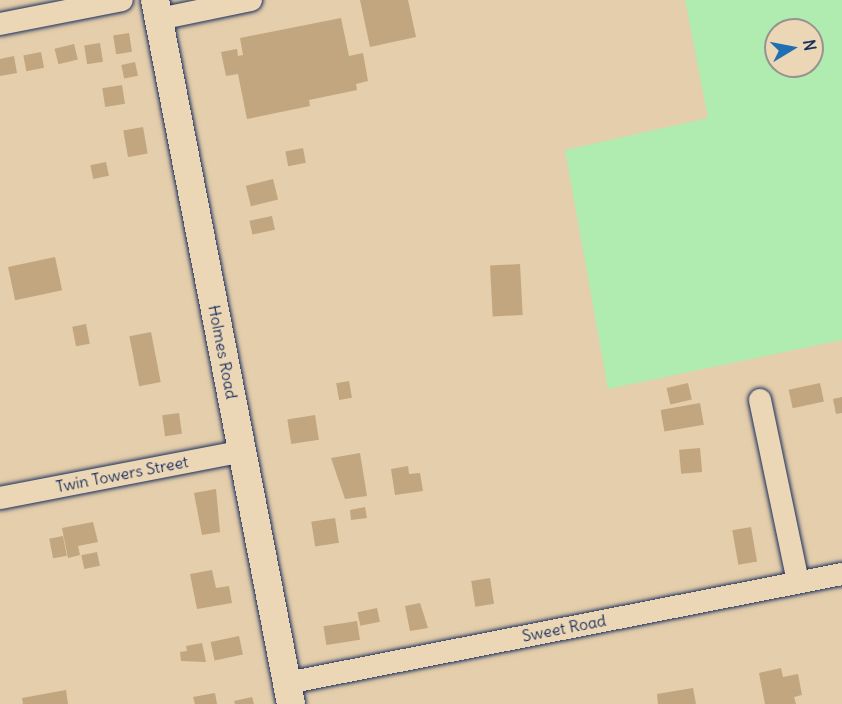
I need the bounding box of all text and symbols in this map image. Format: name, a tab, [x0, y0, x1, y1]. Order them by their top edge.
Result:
north arrow	[764, 18, 824, 78]
text: N	[799, 38, 821, 52]
street label: Holmes Road	[204, 303, 242, 401]
street label: Twin Towers Street	[54, 452, 190, 496]
street label: Sweet Road	[520, 610, 608, 646]

